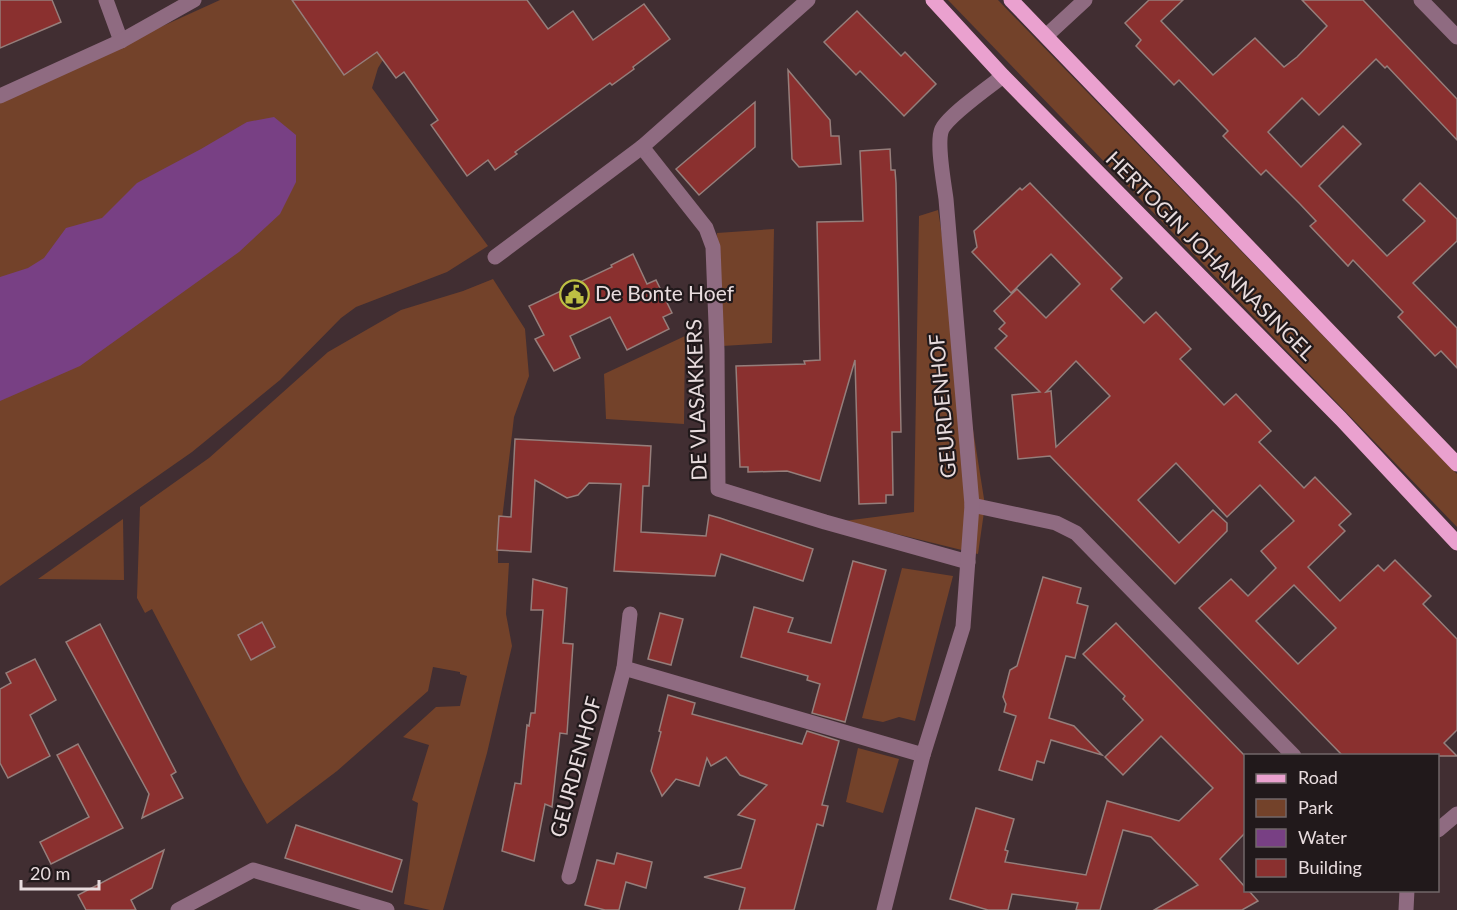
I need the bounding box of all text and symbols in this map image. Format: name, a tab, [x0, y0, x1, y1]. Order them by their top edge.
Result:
street label: HERTOGIN JOHANNASINGEL	[1101, 145, 1321, 365]
public building icon: De Bonte Hoef	[558, 278, 590, 310]
place label: De Bonte Hoef	[595, 280, 735, 305]
street label: DE VLASAKKERS	[680, 319, 711, 481]
street label: GEURDENHOF	[923, 333, 960, 479]
street label: GEURDENHOF	[544, 693, 605, 840]
legend	[1244, 754, 1439, 892]
text: Road	[1298, 766, 1338, 788]
text: Park	[1298, 796, 1334, 818]
text: Water	[1298, 826, 1347, 848]
scale bar	[21, 853, 99, 891]
text: Building	[1298, 856, 1362, 878]
text: 20 m	[30, 862, 70, 884]

